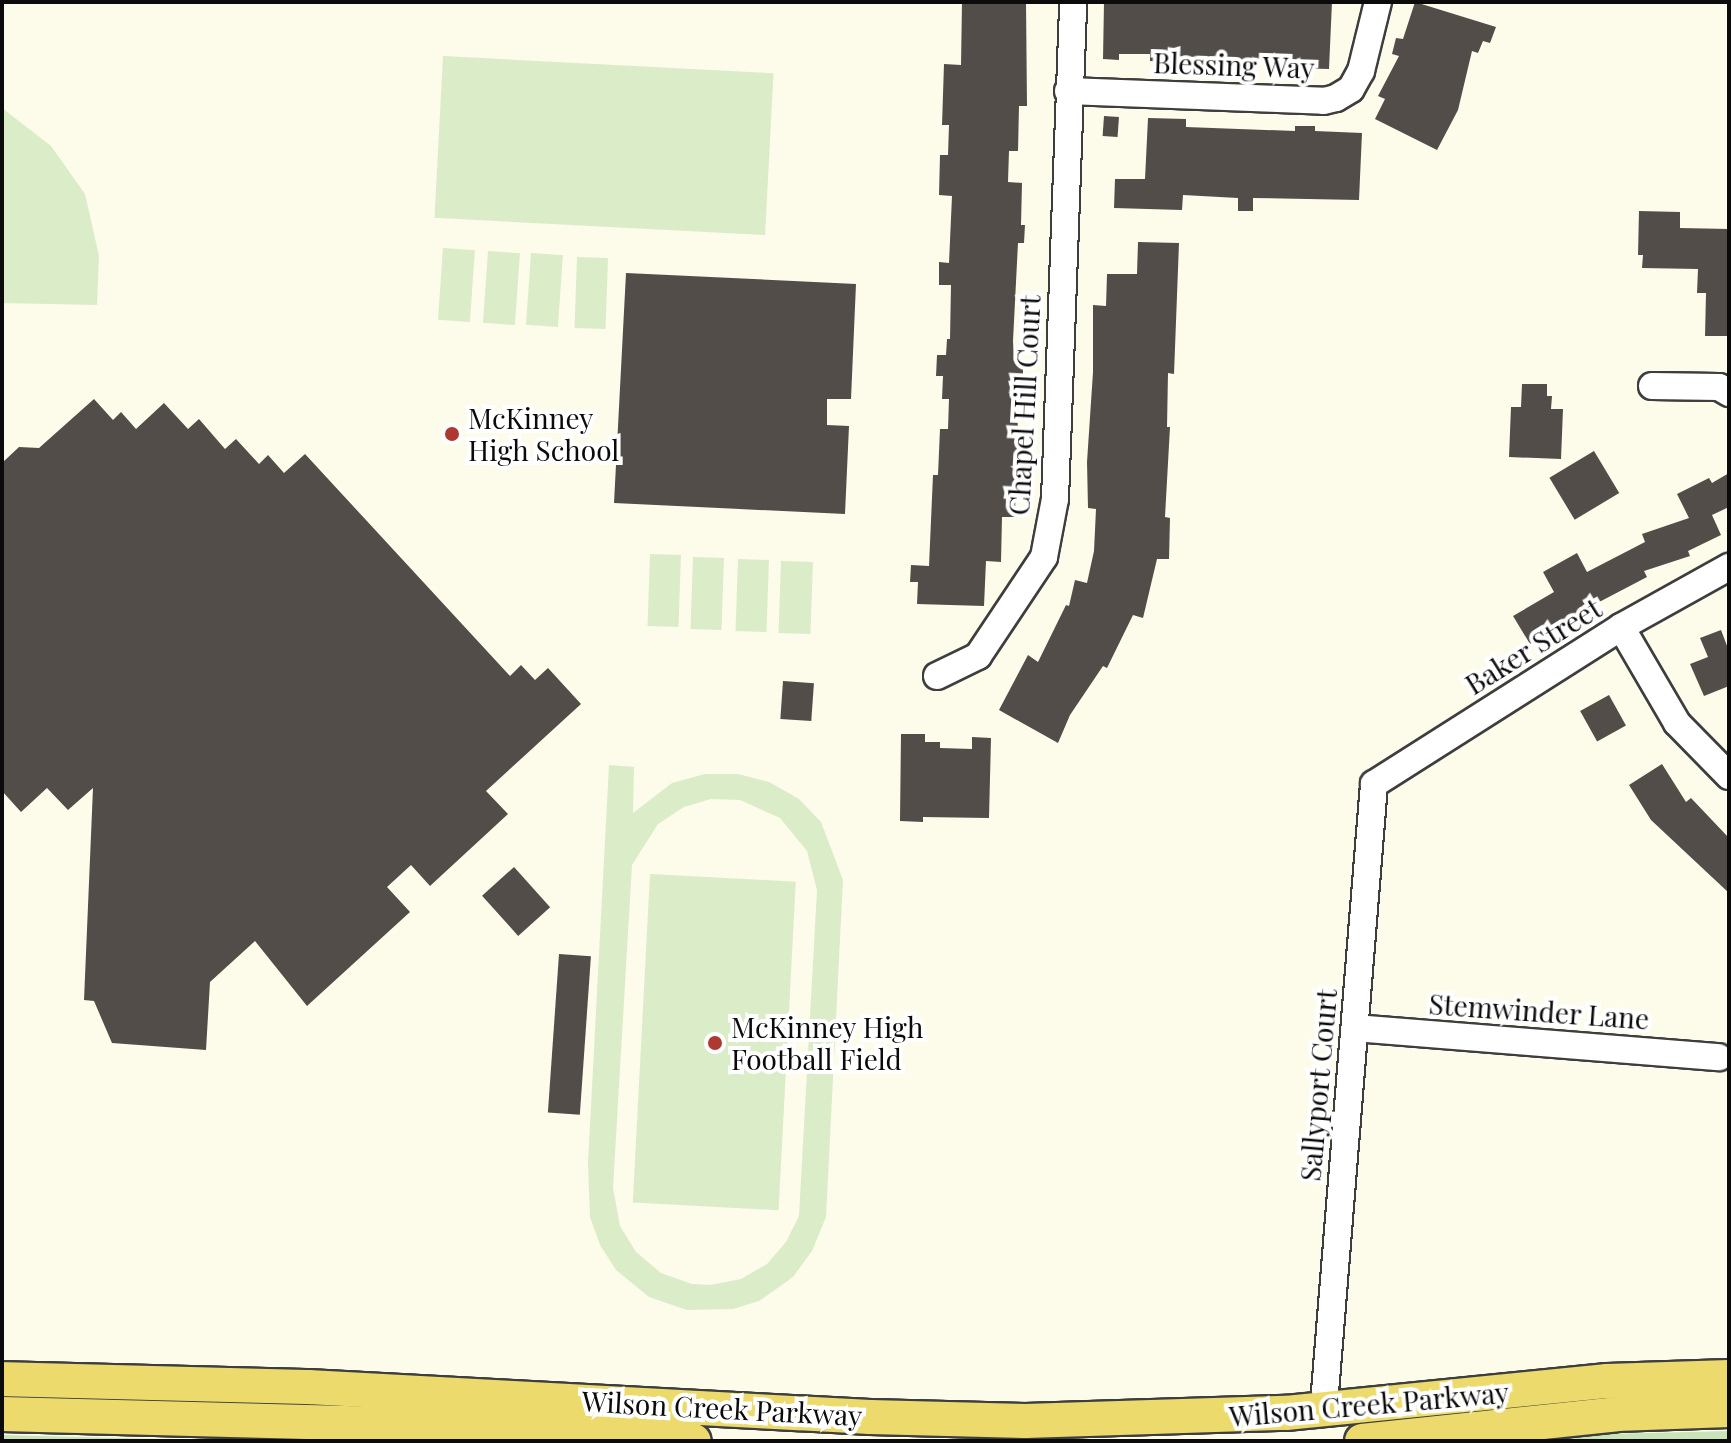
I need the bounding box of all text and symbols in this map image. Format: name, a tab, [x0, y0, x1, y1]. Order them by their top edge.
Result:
street label: Blessing Way	[1152, 45, 1316, 85]
street label: Chapel Hill Court	[1001, 294, 1047, 516]
place label: McKinney High School	[468, 401, 619, 467]
marker: McKinney High School	[443, 425, 461, 443]
street label: Baker Street	[1458, 591, 1608, 701]
street label: Sallyport Court	[1293, 987, 1343, 1183]
street label: Stemwinder Lane	[1427, 987, 1651, 1035]
place label: McKinney High Football Field	[731, 1010, 924, 1076]
marker: McKinney High Football Field	[706, 1034, 724, 1052]
street label: Wilson Creek Parkway	[1228, 1375, 1510, 1433]
street label: Wilson Creek Parkway	[581, 1384, 863, 1432]

